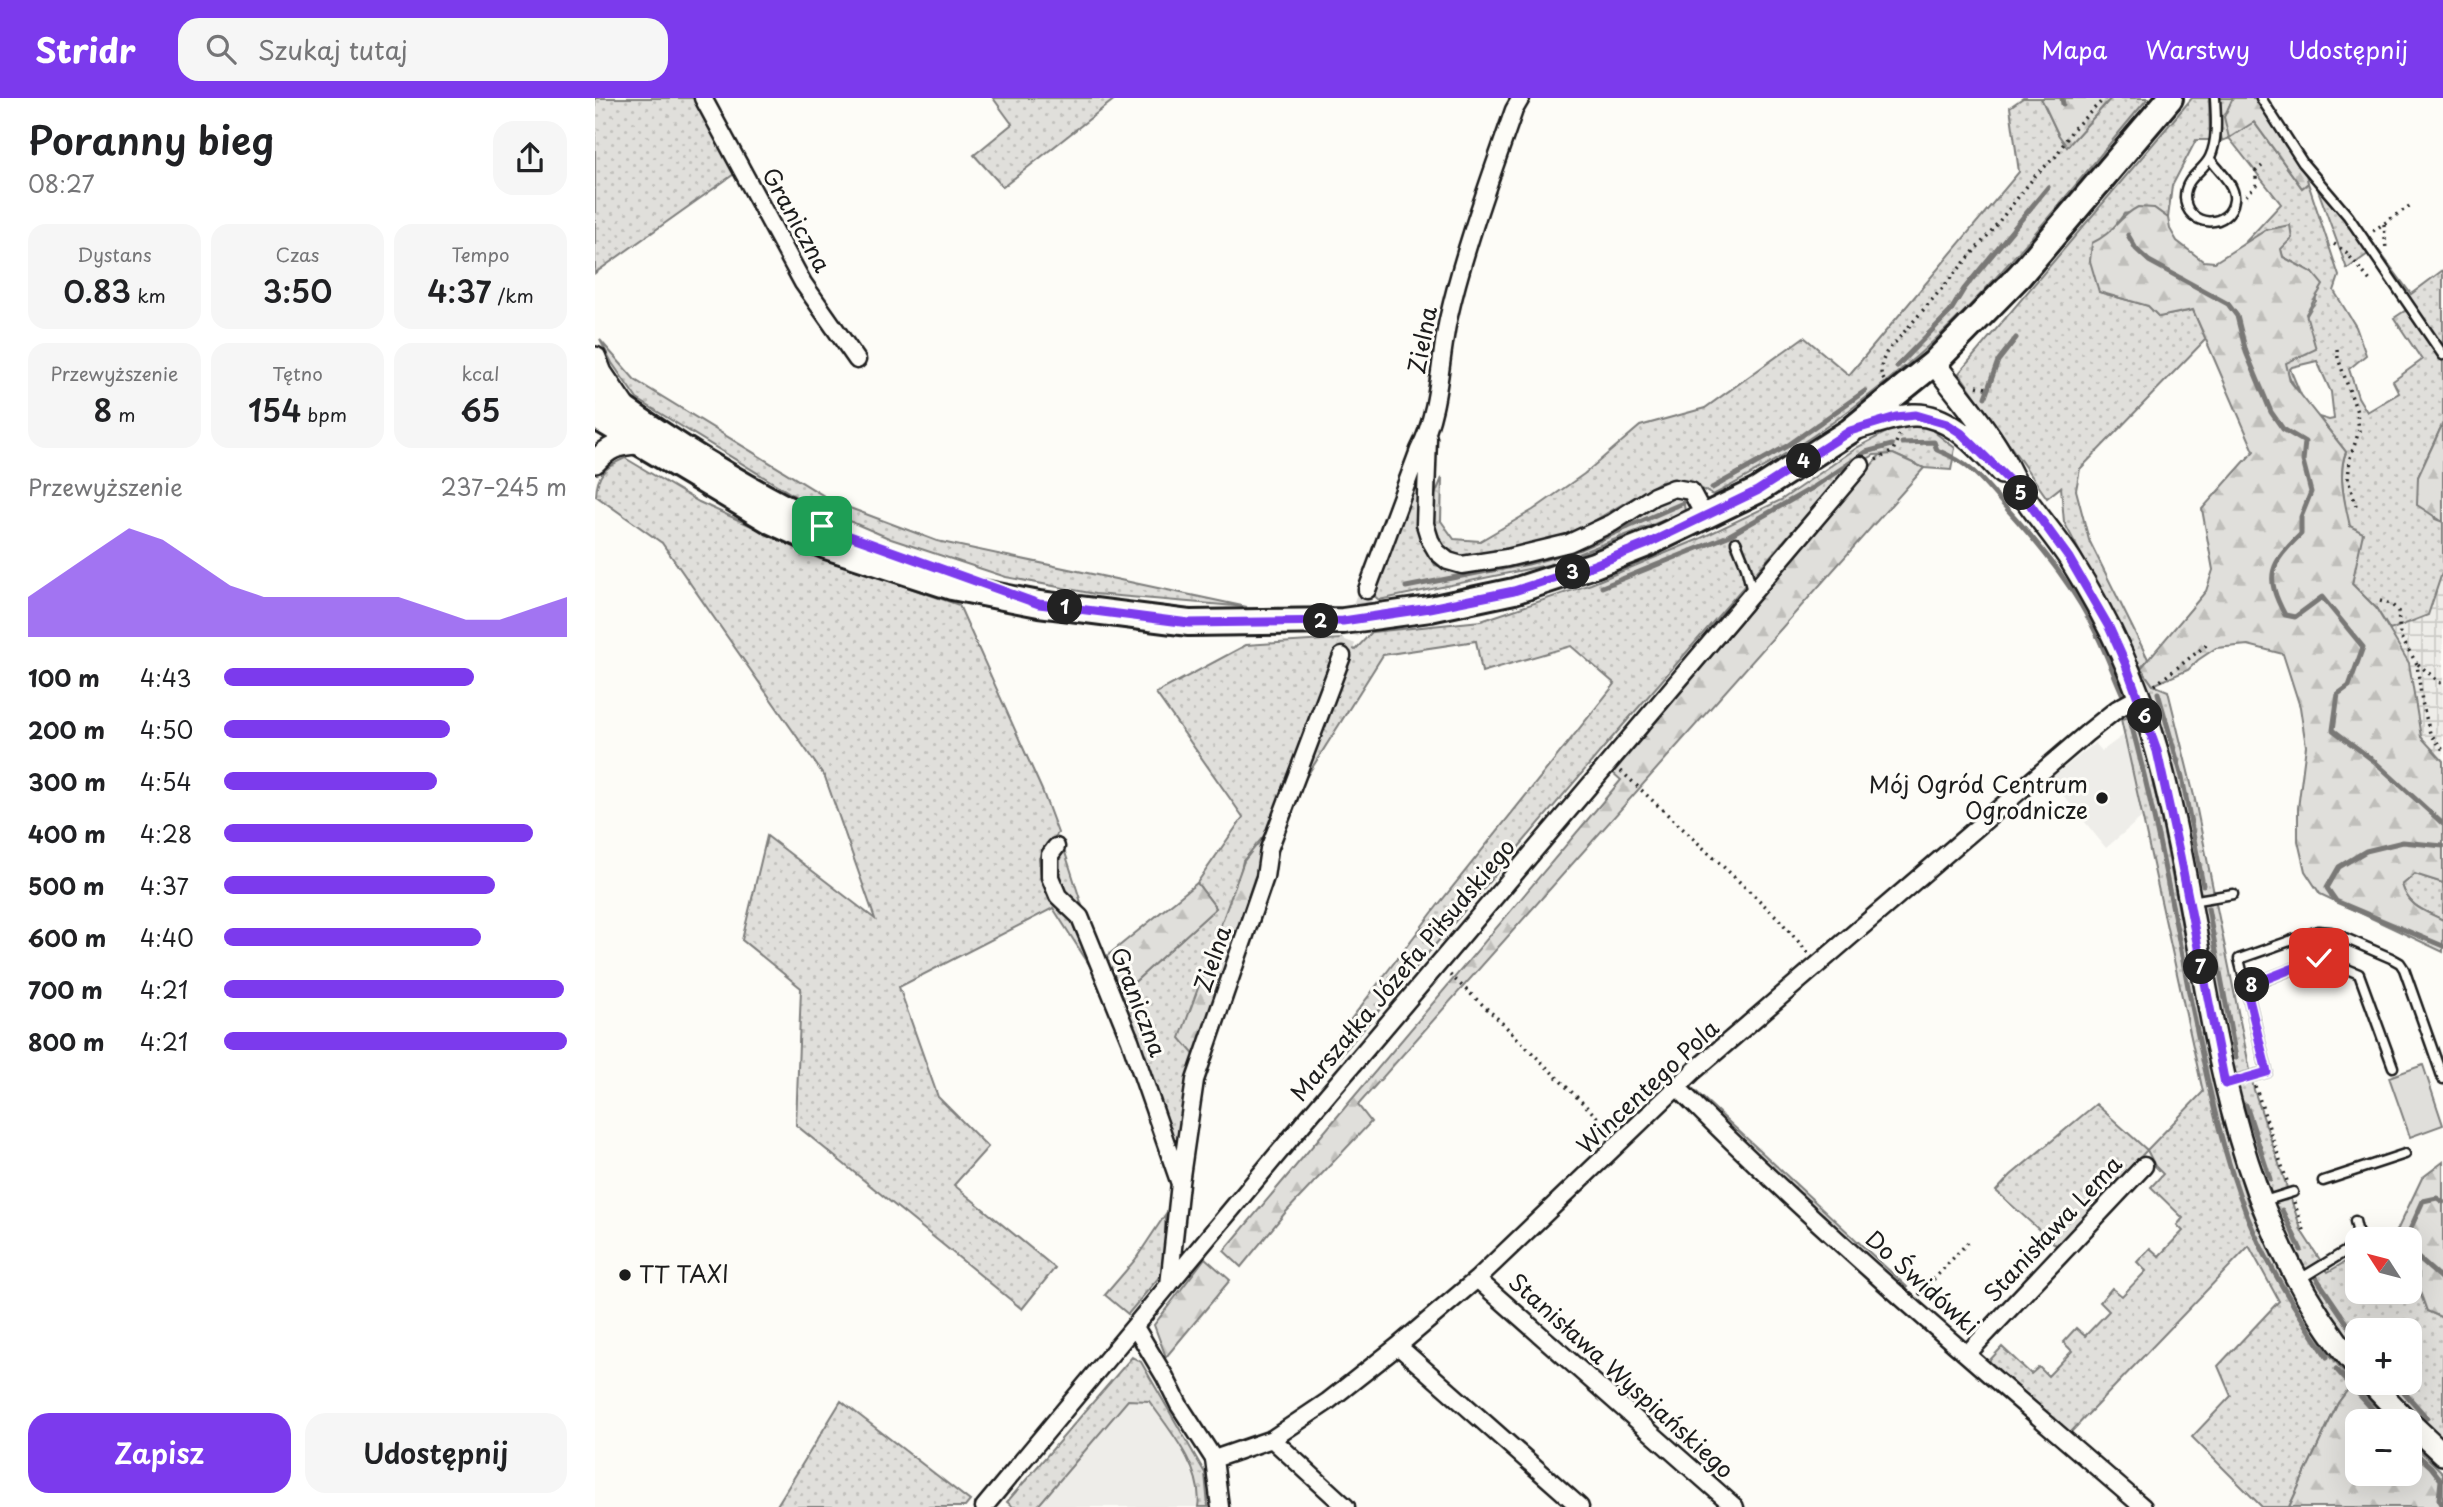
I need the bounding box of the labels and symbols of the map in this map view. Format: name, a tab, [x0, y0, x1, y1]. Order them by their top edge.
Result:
street label: Graniczna	[754, 160, 841, 279]
street label: Zielna	[1398, 302, 1445, 376]
pin: 4	[1787, 444, 1821, 478]
pin: 5	[2003, 476, 2039, 510]
pin	[792, 496, 852, 556]
pin: 3	[1555, 554, 1591, 589]
pin: 1	[1047, 589, 1083, 624]
pin: 2	[1303, 603, 1339, 638]
pin: 6	[2127, 698, 2163, 734]
place label: Mój Ogród Centrum Ogrodnicze	[1869, 766, 2088, 827]
marker: Mój Ogród Centrum Ogrodnicze	[2094, 790, 2110, 806]
street label: Marszałka Józefa Piłsudskiego	[1281, 830, 1523, 1108]
street label: Zielna	[1184, 920, 1239, 996]
pin	[2289, 928, 2349, 988]
street label: Graniczna	[1102, 942, 1177, 1062]
pin: 7	[2183, 950, 2219, 984]
pin: 8	[2235, 968, 2269, 1002]
street label: Wincentego Pola	[1568, 1010, 1727, 1161]
street label: Stanisława Lema	[1975, 1146, 2130, 1309]
street label: Do Świdówki	[1858, 1221, 1988, 1342]
north arrow	[2345, 1227, 2422, 1304]
place label: TT TAXI	[639, 1256, 729, 1291]
street label: Stanisława Wyspiańskiego	[1501, 1264, 1743, 1486]
marker: TT TAXI	[617, 1267, 633, 1283]

